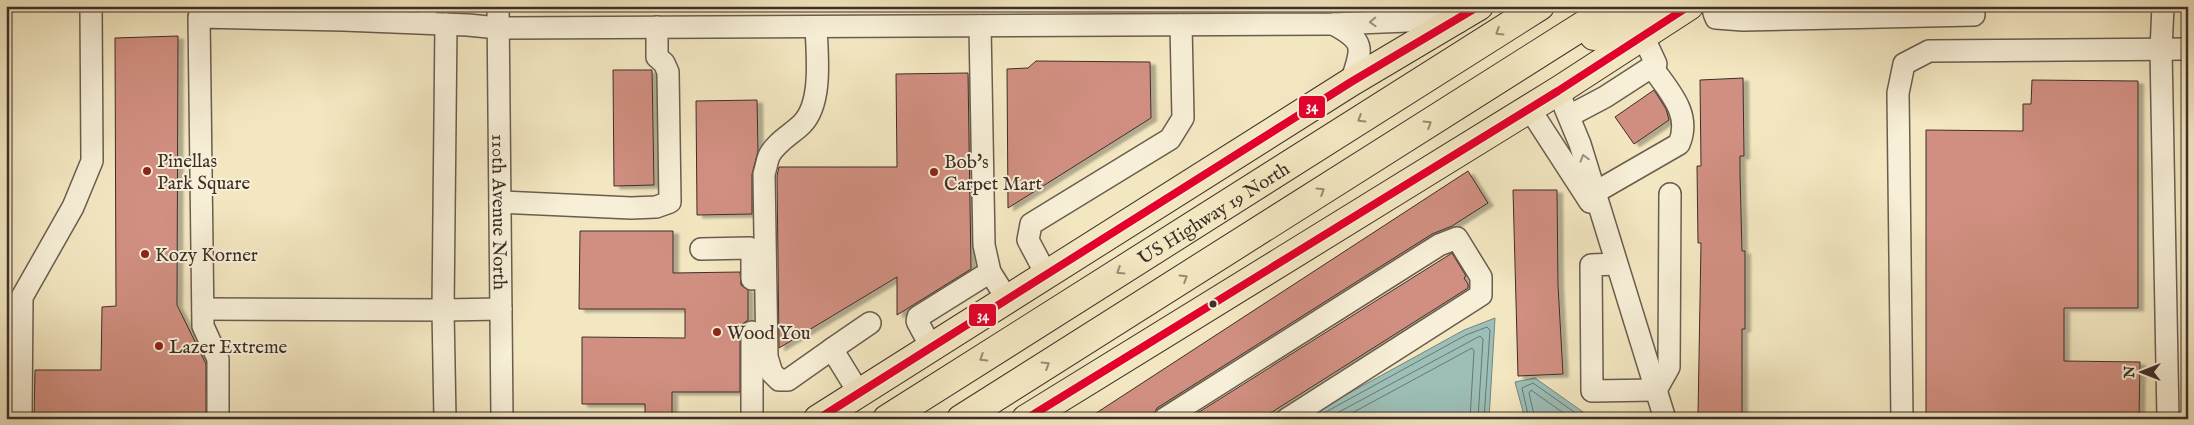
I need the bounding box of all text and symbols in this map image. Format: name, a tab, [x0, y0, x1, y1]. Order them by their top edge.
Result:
one-way arrow	[1369, 17, 1377, 28]
one-way arrow	[1495, 26, 1504, 36]
line badge: 34	[1298, 95, 1326, 119]
text: 34	[1306, 98, 1319, 116]
one-way arrow	[1358, 113, 1367, 122]
one-way arrow	[1422, 120, 1431, 130]
street label: 110th Avenue North	[485, 134, 511, 290]
place label: Pinellas Park Square	[157, 150, 250, 196]
place label: Bob's Carpet Mart	[944, 151, 1043, 197]
one-way arrow	[1579, 154, 1590, 163]
street label: US Highway 19 North	[1134, 158, 1295, 271]
marker: Pinellas Park Square	[141, 165, 153, 177]
marker: Bob's Carpet Mart	[928, 166, 940, 178]
one-way arrow	[1315, 188, 1325, 197]
place label: Kozy Korner	[155, 244, 258, 268]
marker: Kozy Korner	[139, 248, 151, 260]
one-way arrow	[1117, 265, 1126, 275]
one-way arrow	[1178, 275, 1187, 284]
unlabelled marker	[1208, 299, 1218, 309]
line badge: 34	[968, 303, 997, 327]
text: 34	[977, 307, 990, 325]
place label: Wood You	[727, 322, 811, 346]
marker: Wood You	[711, 326, 723, 338]
place label: Lazer Extreme	[169, 336, 288, 360]
marker: Lazer Extreme	[153, 340, 165, 352]
north arrow	[2116, 348, 2166, 398]
one-way arrow	[979, 352, 988, 361]
one-way arrow	[1041, 361, 1050, 371]
text: N	[2121, 366, 2139, 379]

